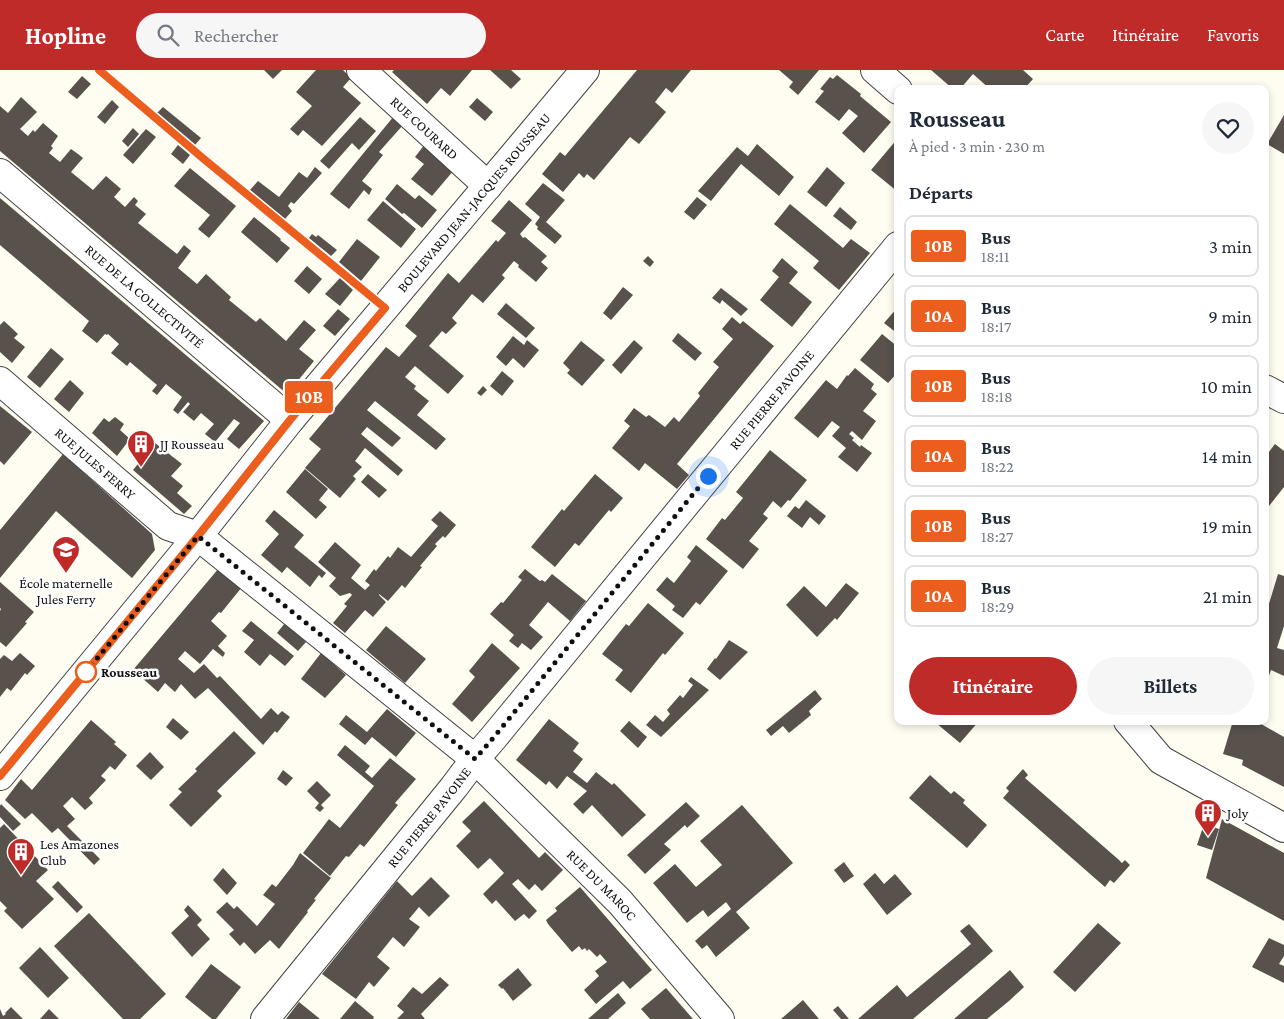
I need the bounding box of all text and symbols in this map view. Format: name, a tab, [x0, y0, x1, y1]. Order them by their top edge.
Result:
search box	[136, 13, 486, 58]
icon: search	[154, 21, 182, 49]
text: Hopline	[25, 22, 106, 49]
text: Rechercher	[194, 25, 279, 46]
text: Carte	[1045, 25, 1084, 45]
text: Itinéraire	[1112, 25, 1179, 45]
text: Favoris	[1207, 25, 1259, 45]
street label: RUE COURARD	[387, 93, 462, 163]
button: heart	[1202, 102, 1254, 154]
text: Rousseau	[909, 105, 1005, 132]
street label: BOULEVARD JEAN-JACQUES ROUSSEAU	[394, 110, 554, 295]
text: À pied · 3 min · 230 m	[909, 138, 1045, 155]
text: Départs	[909, 182, 973, 203]
text: Bus	[981, 227, 1011, 248]
text: 10B	[924, 236, 953, 256]
text: 3 min	[1209, 236, 1252, 257]
street label: RUE DE LA COLLECTIVITÉ	[82, 241, 208, 351]
text: 18:11	[981, 248, 1009, 265]
text: Bus	[981, 297, 1011, 318]
text: 10A	[924, 306, 953, 326]
text: 9 min	[1208, 306, 1252, 327]
text: 18:17	[981, 318, 1011, 335]
street label: RUE PIERRE PAVOINE	[726, 347, 817, 453]
text: Bus	[981, 367, 1011, 388]
text: 10B	[924, 376, 953, 396]
text: 10 min	[1201, 376, 1252, 397]
line badge: 10B	[280, 381, 338, 413]
text: 10B	[295, 387, 323, 407]
text: 18:18	[981, 388, 1013, 405]
street label: RUE JULES FERRY	[52, 424, 139, 503]
building icon: JJ Rousseau	[126, 429, 156, 468]
place label: JJ Rousseau	[158, 436, 225, 452]
text: Bus	[981, 437, 1011, 458]
text: 10A	[924, 446, 953, 466]
text: 14 min	[1202, 446, 1252, 467]
text: 18:22	[981, 458, 1014, 475]
your location	[696, 464, 721, 489]
text: Bus	[981, 507, 1011, 528]
text: 10B	[924, 516, 953, 536]
text: 19 min	[1202, 516, 1252, 537]
text: 18:27	[981, 528, 1013, 545]
school or university icon: École maternelle Jules Ferry	[51, 535, 81, 574]
place label: École maternelle Jules Ferry	[19, 575, 113, 607]
text: Bus	[981, 577, 1011, 598]
text: 10A	[924, 586, 953, 606]
text: 21 min	[1203, 586, 1252, 607]
text: 18:29	[981, 598, 1014, 615]
button: Itinéraire	[909, 657, 1077, 715]
button: Billets	[1087, 657, 1254, 715]
marker: Rousseau	[75, 661, 97, 683]
place label: Rousseau	[101, 664, 157, 680]
street label: RUE PIERRE PAVOINE	[384, 764, 474, 871]
building icon: Joly	[1193, 798, 1223, 837]
place label: Joly	[1225, 805, 1249, 821]
place label: Les Amazones Club	[40, 836, 119, 868]
building icon: Les Amazones Club	[6, 837, 36, 876]
street label: RUE DU MAROC	[564, 846, 640, 924]

